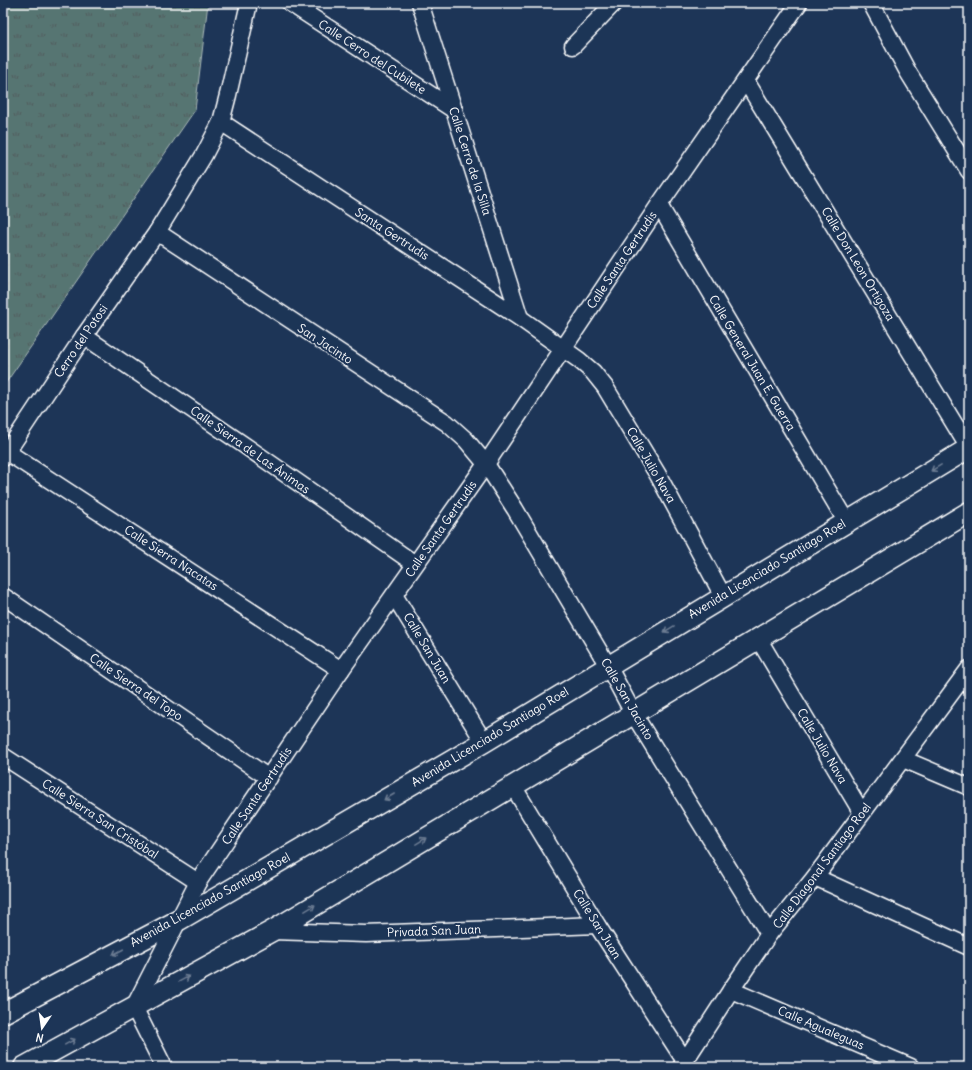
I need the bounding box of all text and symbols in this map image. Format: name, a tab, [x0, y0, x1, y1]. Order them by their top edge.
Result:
street label: Calle Cerro del Cubilete	[316, 16, 429, 97]
street label: Calle Cerro de la Silla	[446, 105, 495, 217]
street label: Santa Gertrudis	[352, 204, 432, 263]
street label: Calle Don Leon Ortigoza	[818, 204, 898, 324]
street label: Calle Santa Gertrudis	[583, 208, 660, 311]
street label: Calle General Juan E. Guerra	[706, 292, 799, 433]
street label: Cerro del Potosi	[51, 301, 111, 380]
street label: San Jacinto	[295, 320, 356, 367]
street label: Calle Sierra de Las Ánimas	[188, 403, 313, 497]
street label: Calle Julio Nava	[624, 424, 679, 505]
one-way arrow	[930, 464, 942, 472]
street label: Calle Santa Gertrudis	[402, 477, 480, 580]
street label: Avenida Licenciado Santiago Roel	[685, 516, 848, 622]
street label: Calle Sierra Nacatas	[122, 522, 221, 593]
street label: Calle San Juan	[401, 610, 454, 686]
one-way arrow	[663, 626, 675, 634]
street label: Calle Sierra del Topo	[87, 650, 186, 724]
street label: Calle San Jacinto	[598, 655, 657, 743]
street label: Avenida Licenciado Santiago Roel	[408, 684, 571, 790]
street label: Calle Julio Nava	[794, 705, 851, 786]
street label: Calle Santa Gertrudis	[218, 744, 295, 847]
street label: Calle Sierra San Cristóbal	[39, 775, 161, 862]
one-way arrow	[383, 794, 395, 802]
street label: Calle Diagonal Santiago Roel	[769, 800, 874, 932]
one-way arrow	[415, 837, 426, 845]
street label: Avenida Licenciado Santiago Roel	[127, 849, 292, 950]
street label: Calle San Juan	[570, 886, 625, 961]
one-way arrow	[304, 904, 315, 912]
street label: Privada San Juan	[387, 921, 481, 940]
one-way arrow	[113, 949, 125, 956]
one-way arrow	[178, 974, 190, 982]
street label: Calle Agualeguas	[776, 1003, 867, 1053]
north arrow	[22, 1008, 62, 1048]
text: N	[34, 1030, 45, 1045]
one-way arrow	[64, 1037, 76, 1045]

